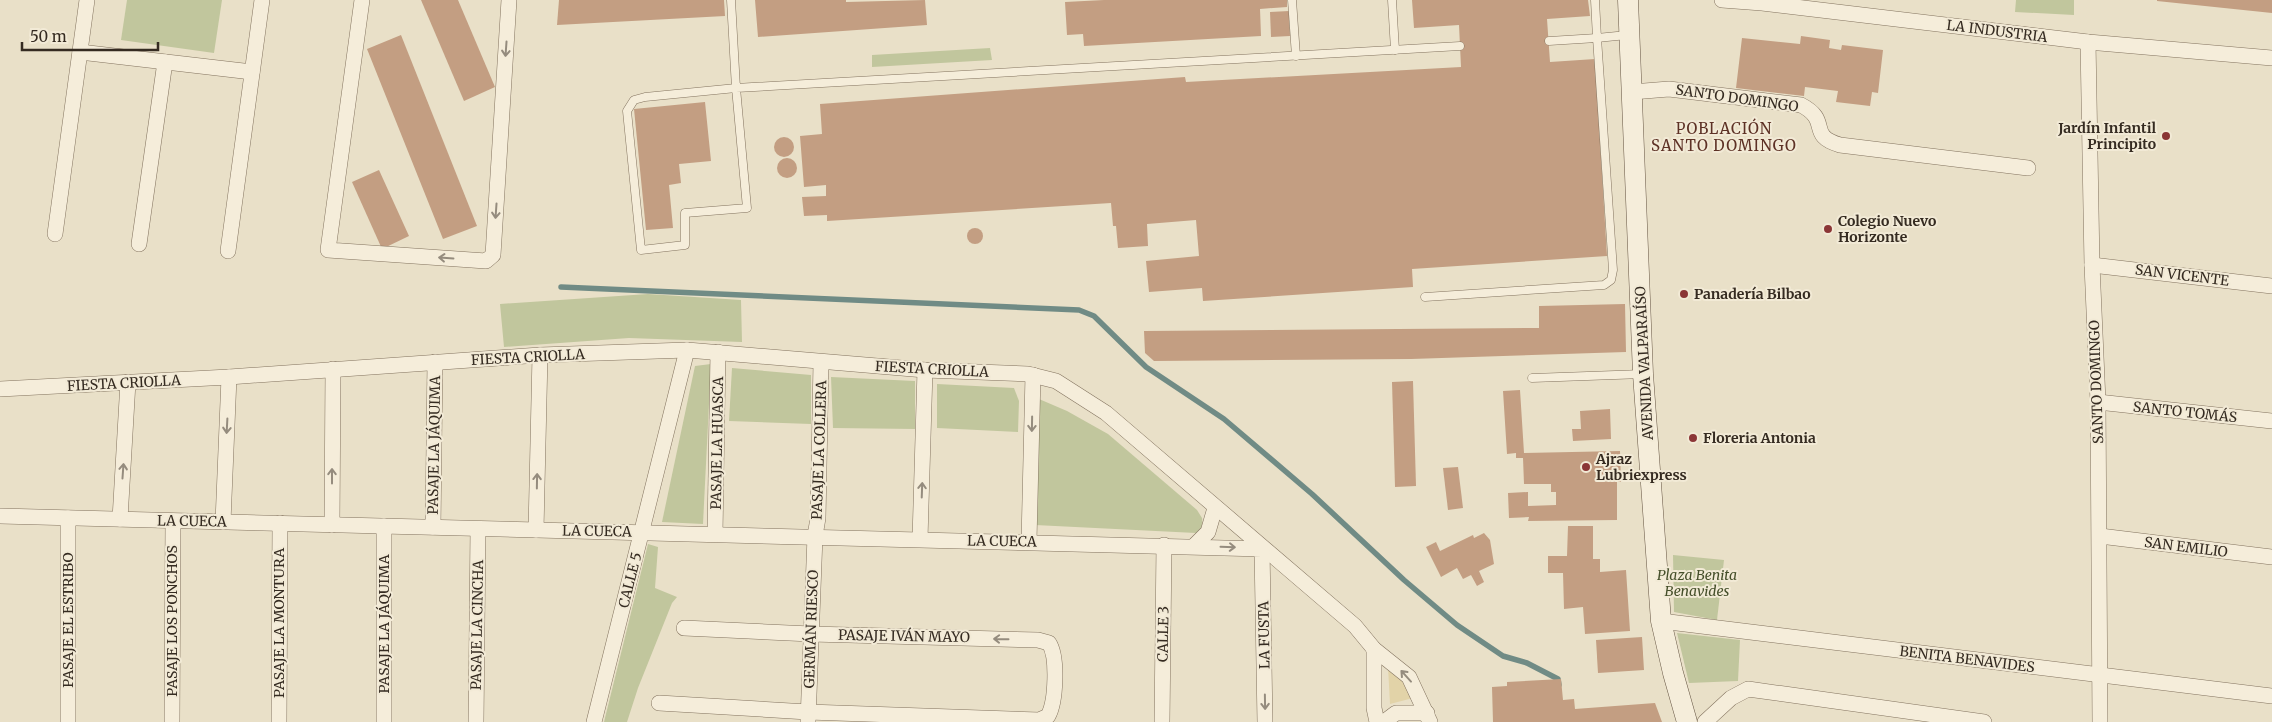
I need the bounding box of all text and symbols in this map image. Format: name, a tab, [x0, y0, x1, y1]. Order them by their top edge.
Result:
street label: LA INDUSTRIA	[1945, 16, 2049, 46]
scale bar	[22, 20, 159, 52]
text: 50 m	[30, 27, 67, 46]
one-way arrow	[502, 40, 511, 56]
street label: SANTO DOMINGO	[1674, 80, 1800, 116]
district label: POBLACIÓN SANTO DOMINGO	[1651, 118, 1797, 155]
place label: Jardín Infantil Principito	[2057, 119, 2156, 153]
marker: Jardín Infantil Principito	[2160, 130, 2172, 142]
one-way arrow	[491, 203, 500, 219]
place label: Colegio Nuevo Horizonte	[1838, 212, 1936, 246]
marker: Colegio Nuevo Horizonte	[1822, 223, 1834, 235]
one-way arrow	[438, 253, 454, 262]
street label: SAN VICENTE	[2134, 260, 2230, 290]
place label: Panadería Bilbao	[1694, 285, 1811, 303]
street label: AVENIDA VALPARAÍSO	[1631, 286, 1657, 441]
marker: Panadería Bilbao	[1678, 288, 1690, 300]
street label: SANTO DOMINGO	[2085, 320, 2107, 444]
street label: FIESTA CRIOLLA	[471, 345, 586, 369]
street label: FIESTA CRIOLLA	[875, 357, 990, 381]
street label: FIESTA CRIOLLA	[67, 371, 182, 395]
street label: PASAJE LA JÁQUIMA	[424, 375, 444, 515]
street label: PASAJE LA HUASCA	[707, 376, 727, 510]
street label: PASAJE LA COLLERA	[808, 380, 830, 520]
street label: SANTO TOMÁS	[2132, 398, 2238, 426]
one-way arrow	[1027, 416, 1037, 432]
one-way arrow	[222, 418, 232, 434]
place label: Floreria Antonia	[1703, 429, 1816, 447]
marker: Floreria Antonia	[1687, 432, 1699, 444]
place label: Ajraz Lubriexpress	[1595, 450, 1687, 484]
marker: Ajraz Lubriexpress	[1580, 461, 1592, 473]
one-way arrow	[118, 463, 127, 479]
one-way arrow	[327, 468, 337, 484]
one-way arrow	[533, 473, 542, 489]
one-way arrow	[917, 482, 927, 498]
street label: LA CUECA	[157, 511, 227, 531]
street label: LA CUECA	[562, 521, 632, 541]
street label: LA CUECA	[967, 531, 1037, 551]
street label: SAN EMILIO	[2143, 533, 2229, 561]
one-way arrow	[1220, 543, 1236, 552]
street label: PASAJE LOS PONCHOS	[163, 545, 181, 697]
street label: PASAJE LA MONTURA	[270, 548, 288, 698]
street label: CALLE 5	[614, 550, 646, 610]
street label: PASAJE EL ESTRIBO	[59, 552, 77, 688]
street label: PASAJE LA JÁQUIMA	[375, 554, 393, 694]
street label: PASAJE LA CINCHA	[467, 560, 487, 690]
park label: Plaza Benita Benavides	[1657, 566, 1737, 600]
street label: GERMÁN RIESCO	[800, 569, 822, 689]
street label: LA FUSTA	[1254, 601, 1274, 669]
street label: CALLE 3	[1154, 606, 1172, 662]
street label: PASAJE IVÁN MAYO	[838, 626, 970, 646]
one-way arrow	[993, 634, 1009, 643]
street label: BENITA BENAVIDES	[1898, 642, 2036, 676]
one-way arrow	[1401, 670, 1412, 683]
one-way arrow	[1260, 694, 1270, 710]

